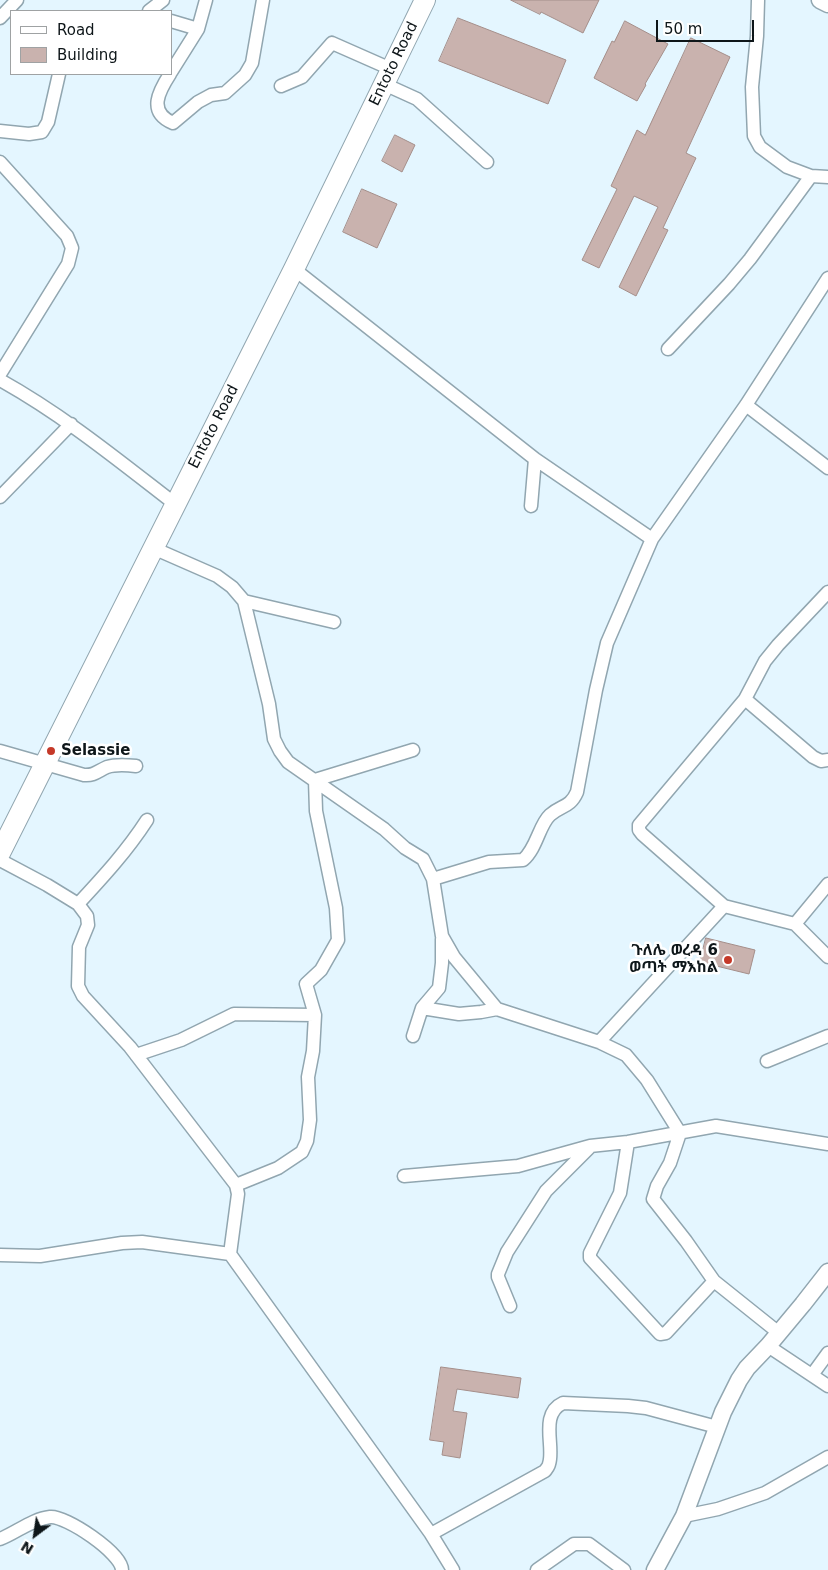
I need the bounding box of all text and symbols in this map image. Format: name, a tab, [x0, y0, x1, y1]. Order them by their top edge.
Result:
legend	[10, 10, 172, 75]
scale bar	[658, 10, 756, 42]
street label: Entoto Road	[366, 19, 422, 109]
text: 50 m	[664, 20, 702, 38]
text: Road	[57, 21, 95, 39]
text: Building	[57, 46, 118, 64]
street label: Entoto Road	[185, 382, 243, 472]
place label: Selassie	[61, 742, 130, 760]
marker: Selassie	[45, 745, 57, 757]
place label: ጉለሌ ወረዳ 6 ወጣት ማእከል	[629, 942, 718, 977]
marker: ጉለሌ ወረዳ 6 ወጣት ማእከል	[722, 954, 734, 966]
north arrow	[10, 1510, 60, 1560]
text: N	[18, 1538, 36, 1558]

